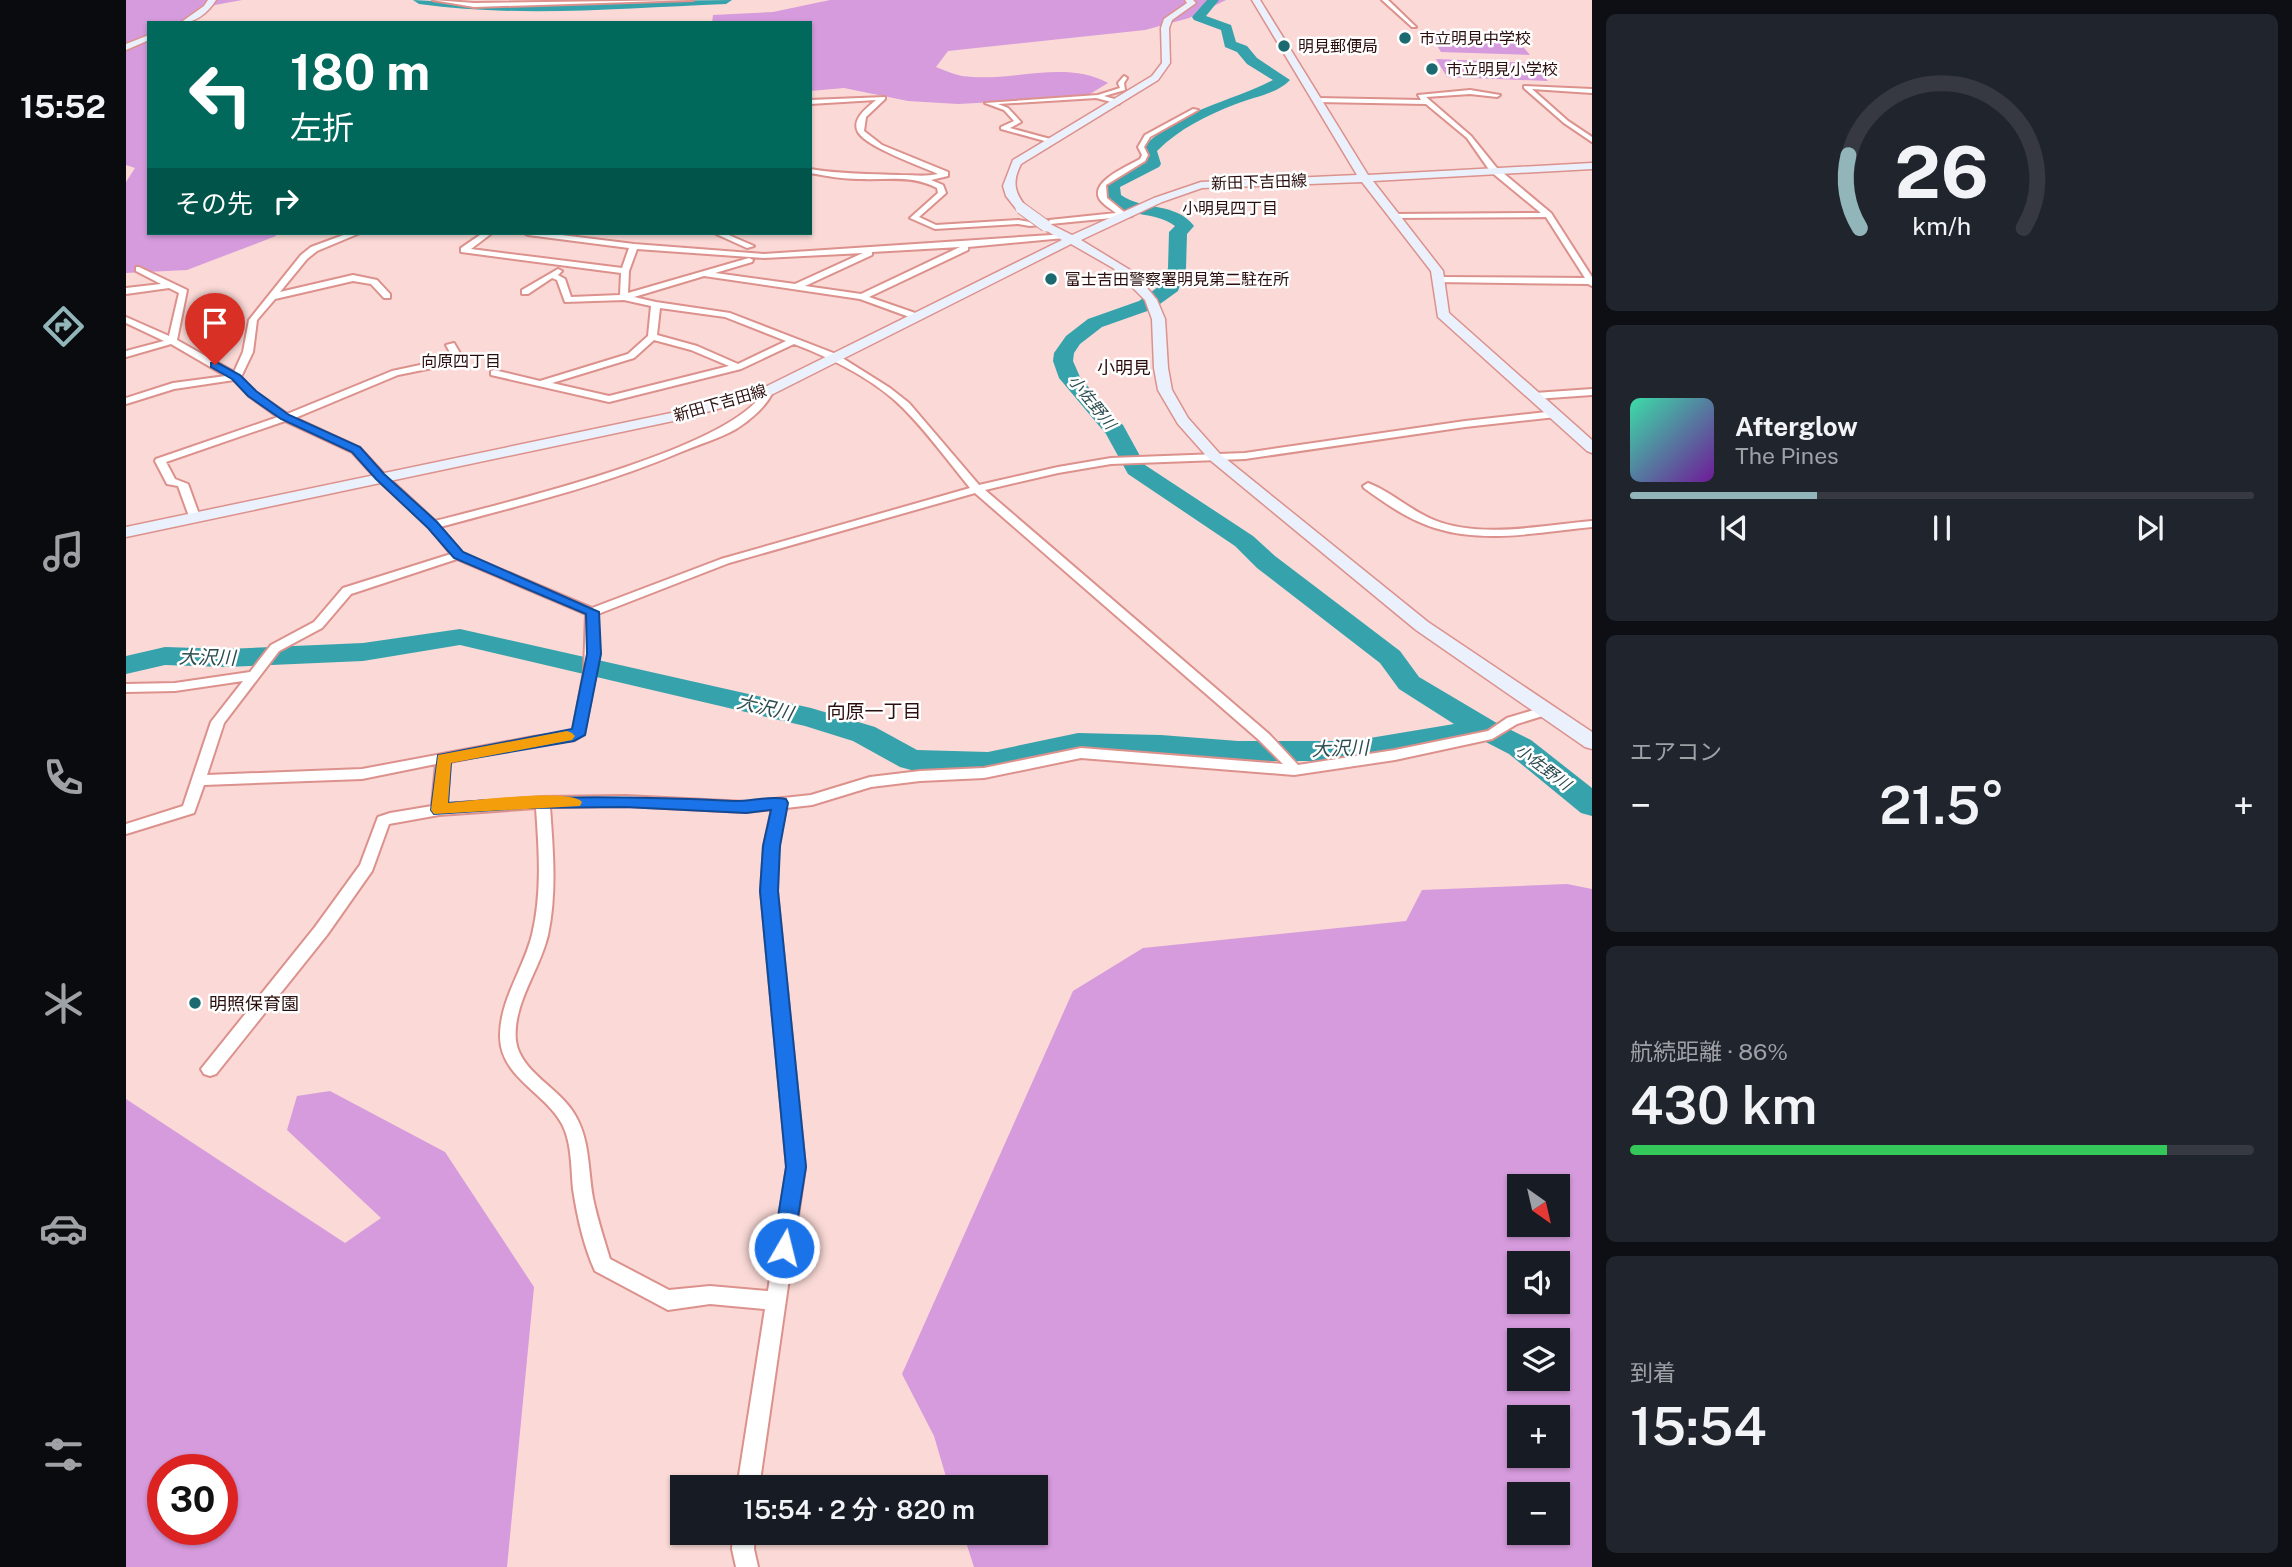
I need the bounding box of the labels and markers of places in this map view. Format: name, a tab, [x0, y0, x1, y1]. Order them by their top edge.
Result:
place label: 市立明見中学校	[1419, 29, 1531, 48]
marker: 市立明見中学校	[1397, 30, 1413, 46]
place label: 明見郵便局	[1298, 37, 1378, 56]
marker: 明見郵便局	[1276, 38, 1292, 54]
place label: 市立明見小学校	[1446, 60, 1558, 79]
marker: 市立明見小学校	[1424, 61, 1440, 77]
place label: 富士吉田警察署明見第二駐在所	[1065, 270, 1289, 289]
marker: 富士吉田警察署明見第二駐在所	[1043, 271, 1059, 287]
pin	[185, 293, 245, 365]
place label: 明照保育園	[209, 993, 299, 1014]
marker: 明照保育園	[187, 995, 203, 1011]

